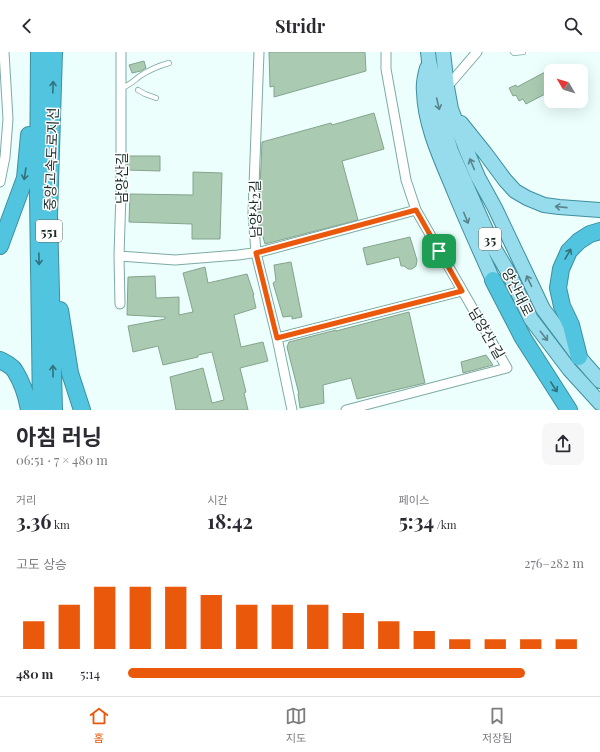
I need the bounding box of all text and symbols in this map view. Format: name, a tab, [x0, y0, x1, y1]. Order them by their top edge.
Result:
text: Stridr	[275, 14, 325, 38]
icon: back	[16, 15, 38, 37]
icon: search	[562, 15, 584, 37]
north arrow	[544, 64, 588, 108]
map controls	[544, 64, 588, 108]
one-way arrow	[49, 81, 57, 94]
one-way arrow	[435, 97, 443, 110]
street label: 중앙고속도로지선	[40, 107, 62, 211]
street label: 남양산길	[112, 152, 131, 204]
one-way arrow	[468, 159, 476, 171]
one-way arrow	[21, 168, 29, 181]
street label: 남양산2길	[245, 180, 265, 238]
one-way arrow	[555, 204, 568, 211]
one-way arrow	[463, 212, 470, 224]
road number: 551	[36, 220, 62, 242]
road number: 35	[479, 228, 501, 250]
pin	[422, 234, 456, 268]
icon: arrive	[428, 240, 450, 262]
one-way arrow	[565, 248, 573, 260]
one-way arrow	[35, 252, 43, 265]
street label: 양산대로	[498, 265, 538, 319]
one-way arrow	[525, 276, 532, 288]
street label: 남양산1길	[465, 304, 509, 362]
one-way arrow	[539, 330, 548, 341]
one-way arrow	[49, 365, 57, 378]
one-way arrow	[550, 381, 558, 392]
text: 아침 러닝	[16, 421, 102, 451]
button: share	[542, 423, 584, 465]
text: 06:51 · 7 × 480 m	[16, 451, 108, 468]
text: 거리	[16, 492, 36, 507]
text: 시간	[207, 492, 228, 507]
text: 페이스	[399, 492, 429, 507]
text: 3.36	[16, 507, 52, 534]
text: 18:42	[207, 507, 253, 534]
text: 5:34	[399, 507, 434, 534]
text: km	[52, 517, 70, 532]
text: /km	[434, 517, 457, 532]
text: 276–282 m	[524, 554, 584, 571]
text: 고도 상승	[16, 555, 67, 572]
text: 480 m	[16, 665, 53, 682]
text: 5:14	[80, 665, 100, 682]
tab: 홈	[88, 705, 110, 745]
tab: 지도	[285, 705, 307, 745]
tab: 저장됨	[482, 705, 512, 745]

